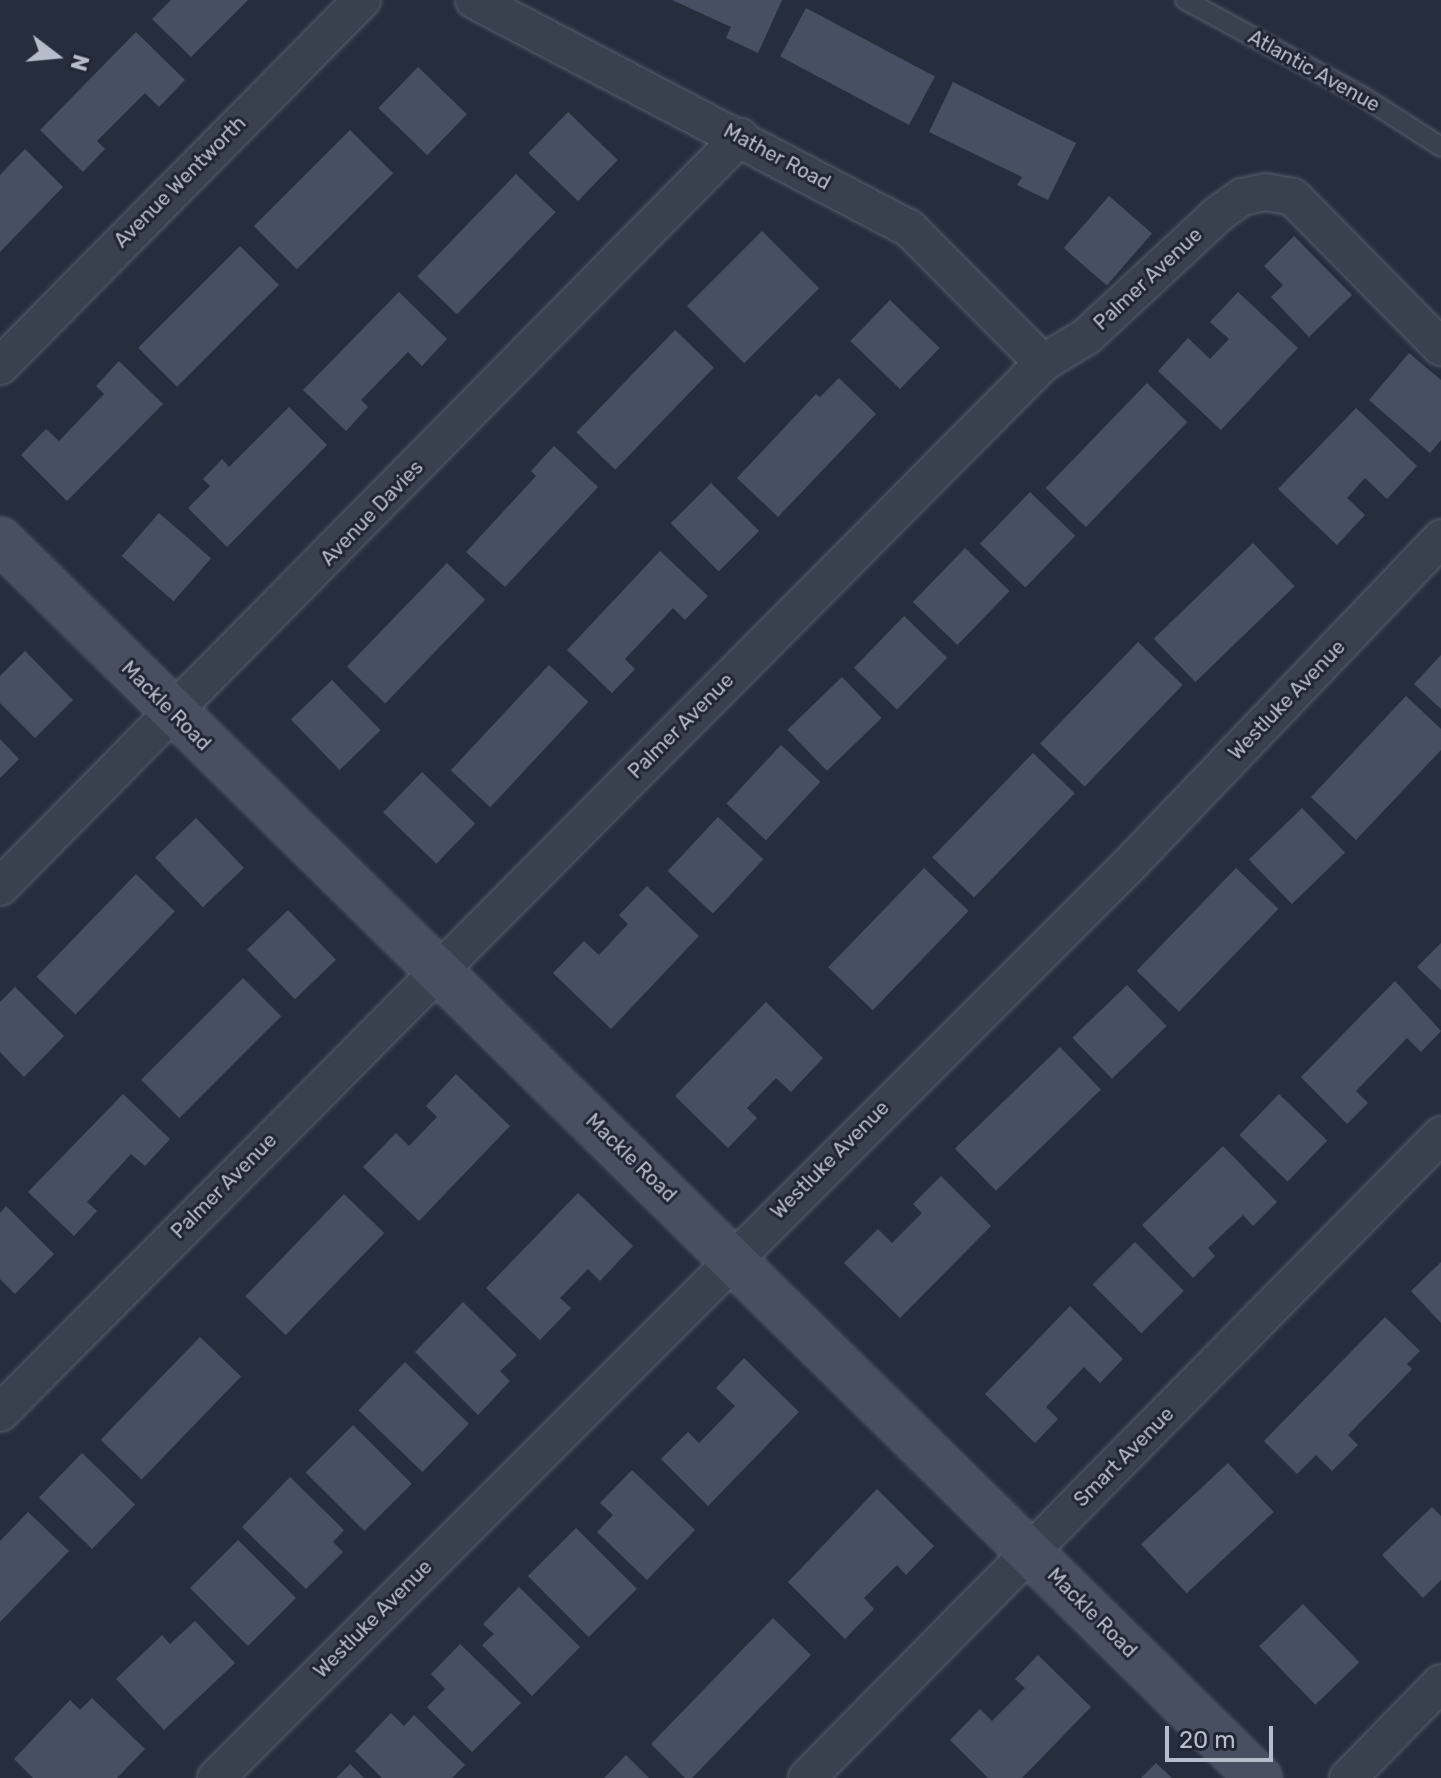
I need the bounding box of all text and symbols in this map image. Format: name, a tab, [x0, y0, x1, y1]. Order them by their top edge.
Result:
north arrow	[16, 16, 96, 96]
street label: Atlantic Avenue	[1244, 25, 1384, 117]
text: N	[64, 51, 95, 74]
street label: Avenue Wentworth	[109, 111, 251, 253]
street label: Mather Road	[719, 119, 835, 195]
street label: Palmer Avenue	[1089, 222, 1207, 336]
street label: Avenue Davies	[316, 455, 428, 571]
street label: Westluke Avenue	[1224, 635, 1350, 765]
street label: Mackle Road	[116, 656, 216, 756]
street label: Palmer Avenue	[623, 668, 739, 784]
street label: Westluke Avenue	[766, 1096, 894, 1224]
street label: Mackle Road	[581, 1109, 681, 1207]
street label: Palmer Avenue	[166, 1128, 282, 1244]
street label: Smart Avenue	[1069, 1402, 1179, 1512]
street label: Westluke Avenue	[309, 1555, 437, 1683]
street label: Mackle Road	[1042, 1563, 1142, 1663]
scale bar	[1169, 1710, 1277, 1760]
text: 20 m	[1179, 1726, 1236, 1754]

